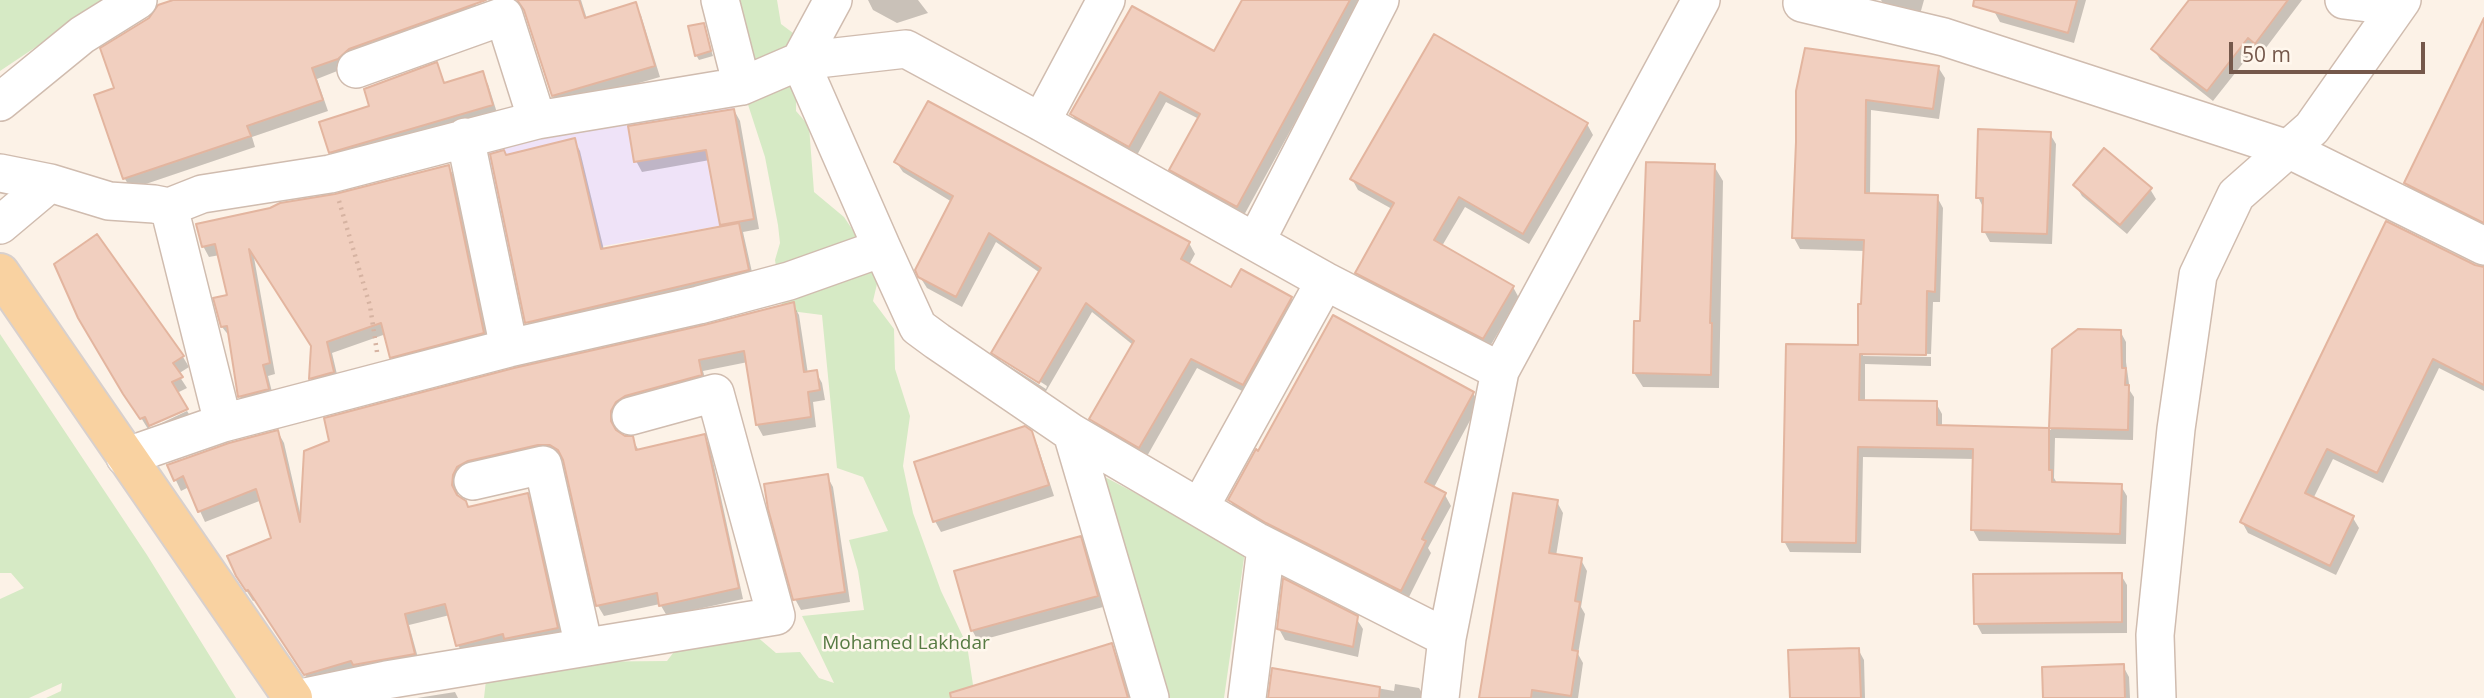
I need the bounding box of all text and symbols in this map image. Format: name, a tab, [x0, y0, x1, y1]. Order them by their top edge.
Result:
scale bar	[2232, 28, 2428, 72]
text: 50 m	[2242, 40, 2291, 68]
park label: Mohamed Lakhdar	[822, 633, 990, 655]

